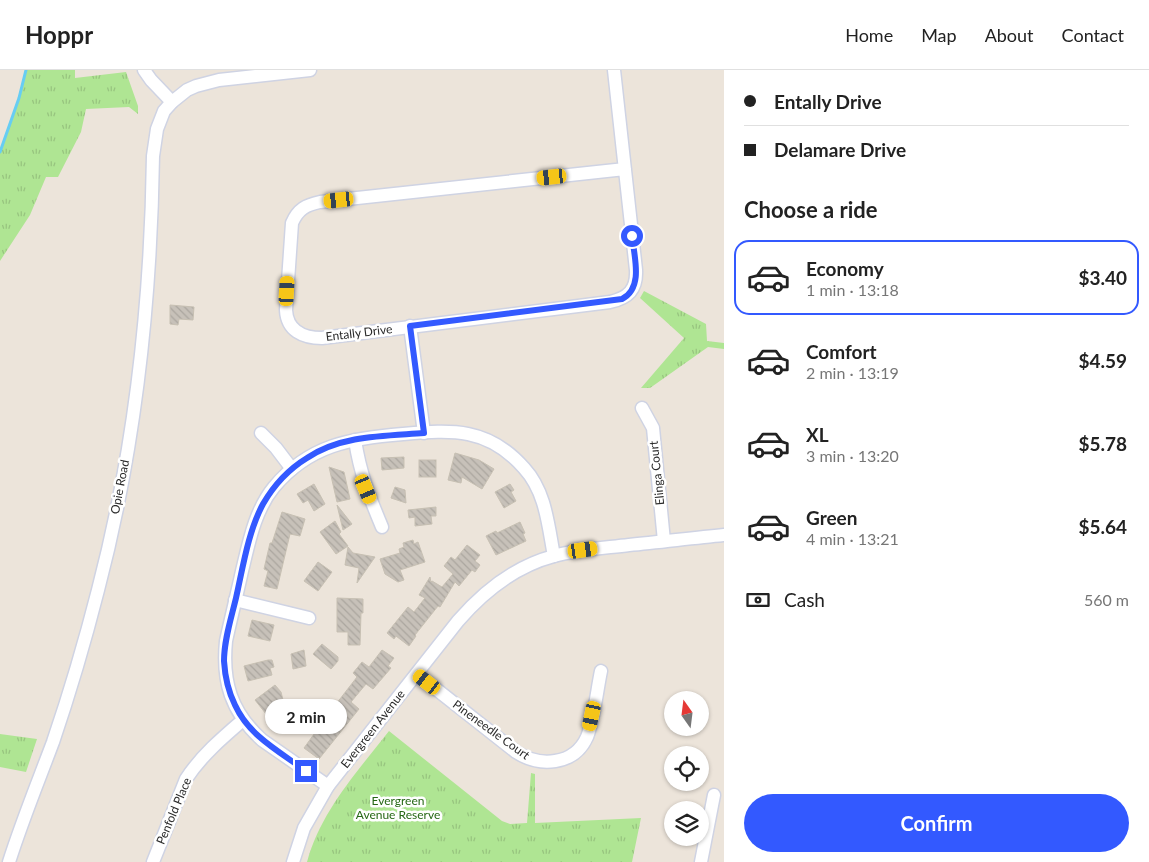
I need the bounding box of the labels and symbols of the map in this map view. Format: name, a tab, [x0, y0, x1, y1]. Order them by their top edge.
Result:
car	[536, 168, 567, 186]
car	[323, 191, 354, 209]
route start	[621, 225, 643, 247]
car	[278, 276, 295, 306]
street label: Entally Drive	[325, 321, 393, 344]
street label: Elinga Court	[646, 439, 667, 506]
street label: Opie Road	[107, 458, 132, 515]
car	[353, 472, 378, 506]
car	[567, 540, 598, 560]
car	[410, 667, 443, 697]
street label: Evergreen Avenue	[337, 686, 408, 771]
north arrow	[664, 691, 709, 736]
street label: Pineneedle Court	[450, 697, 533, 763]
callout: 2 min	[265, 698, 347, 734]
car	[581, 700, 602, 732]
route end	[295, 760, 317, 782]
street label: Penfold Place	[153, 775, 194, 846]
park label: Evergreen Avenue Reserve	[356, 793, 440, 822]

